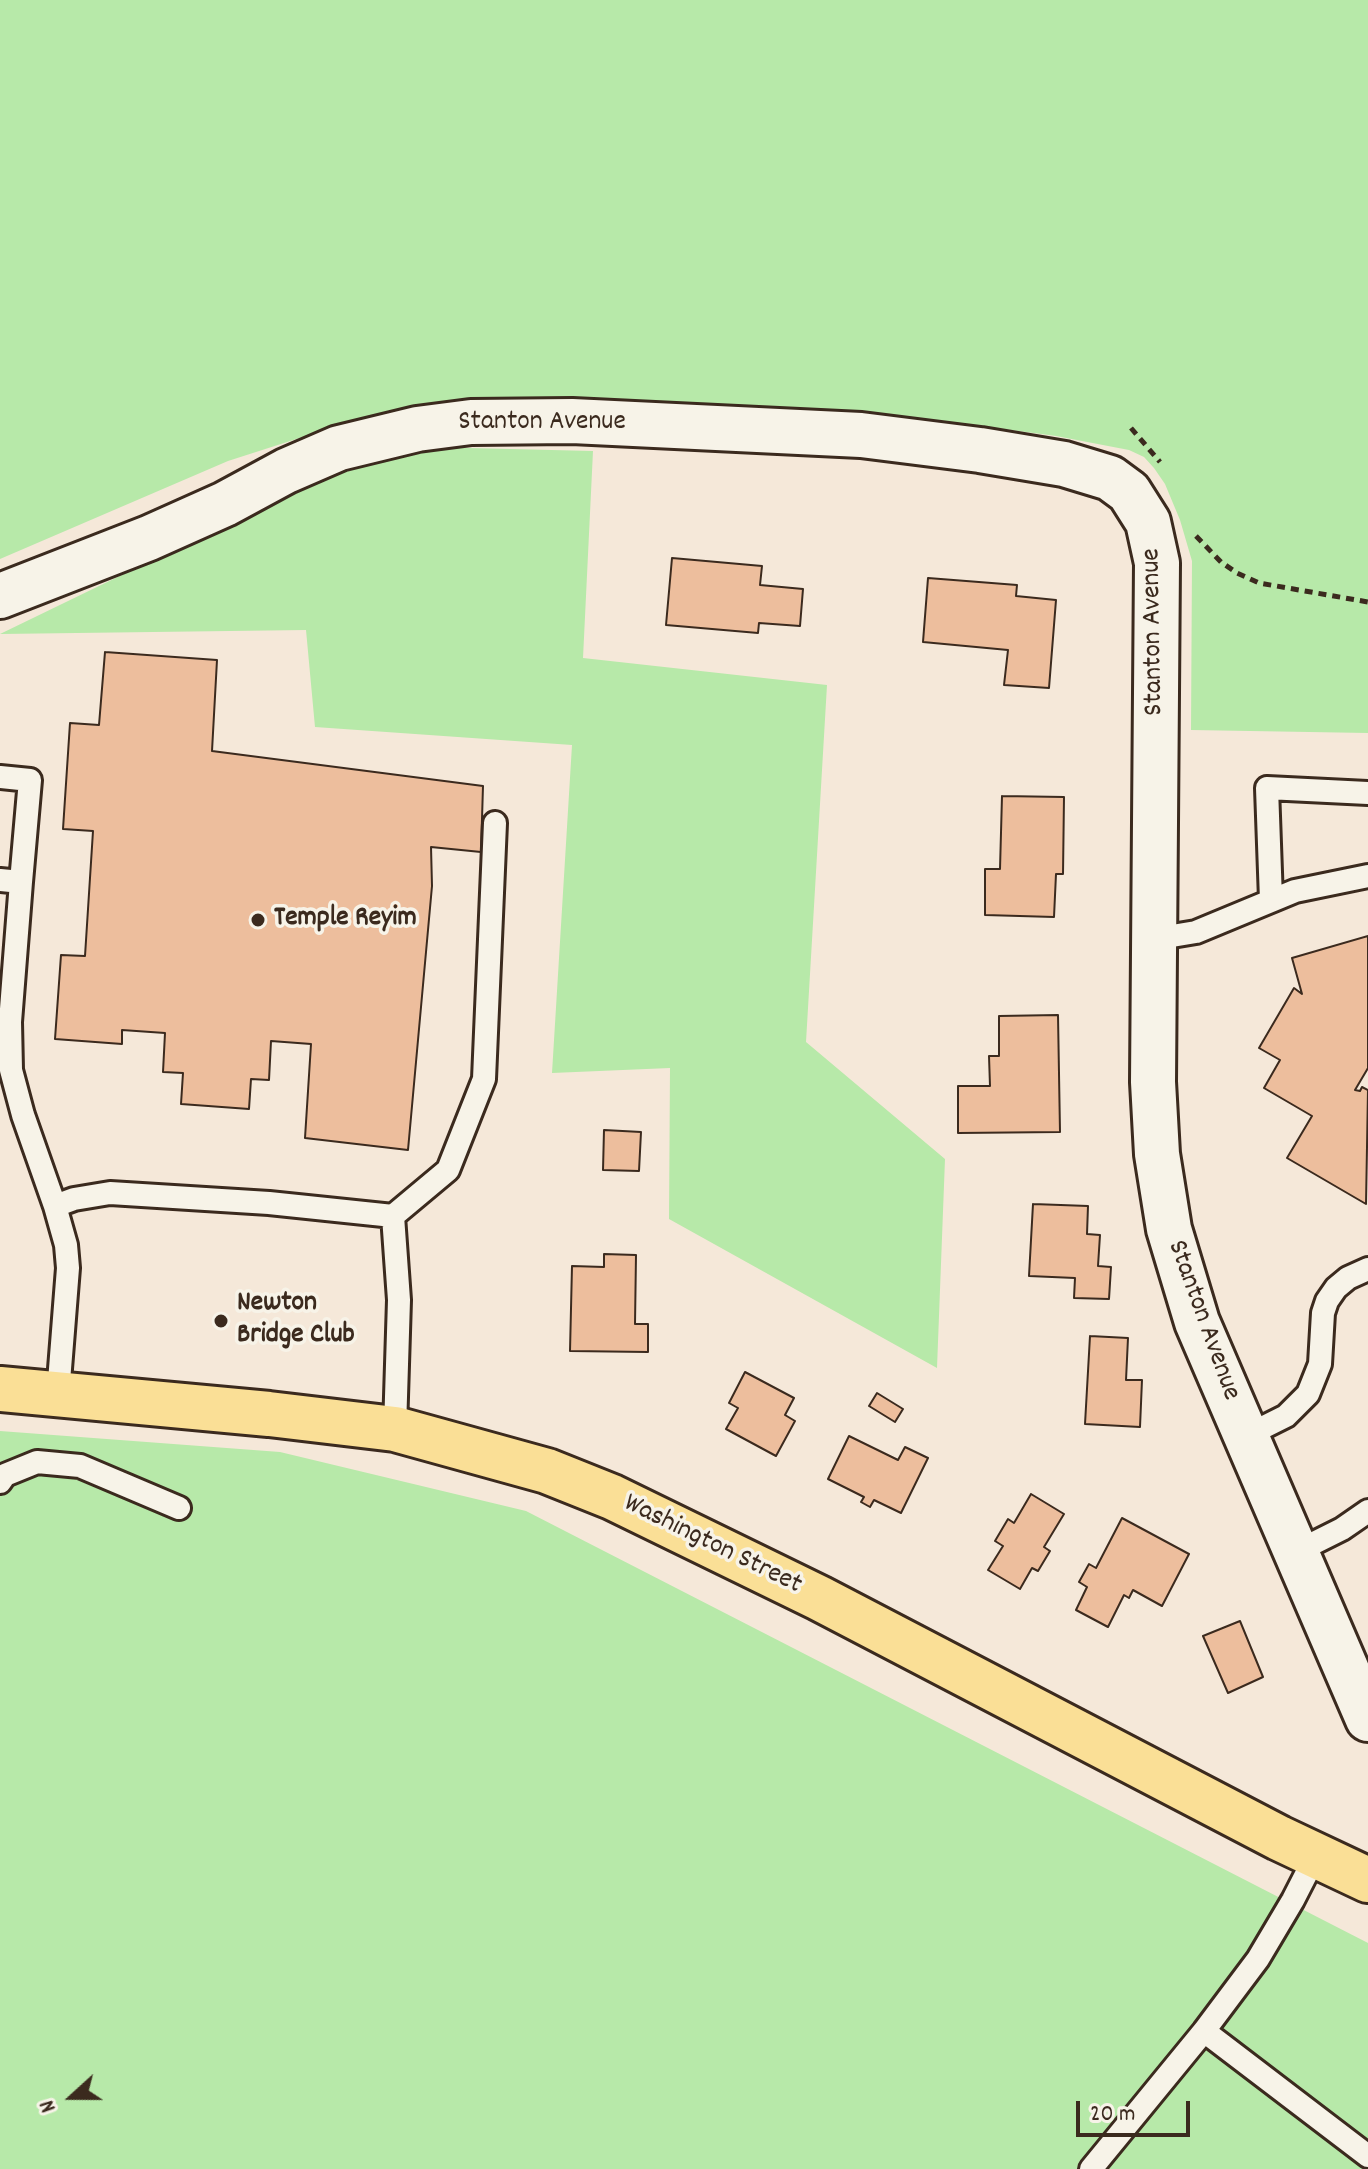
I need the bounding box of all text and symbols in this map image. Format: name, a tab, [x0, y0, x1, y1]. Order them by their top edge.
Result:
street label: Stanton Avenue	[458, 407, 626, 441]
street label: Stanton Avenue	[1137, 548, 1173, 716]
place label: Temple Reyim	[274, 903, 417, 937]
marker: Temple Reyim	[249, 911, 267, 929]
street label: Stanton Avenue	[1158, 1237, 1246, 1405]
place label: Newton Bridge Club	[237, 1288, 355, 1354]
marker: Newton Bridge Club	[212, 1312, 230, 1330]
street label: Washington Street	[617, 1488, 807, 1604]
north arrow	[32, 2057, 112, 2137]
scale bar	[1080, 2085, 1194, 2135]
text: N	[33, 2095, 66, 2116]
text: 20 m	[1090, 2098, 1136, 2132]

